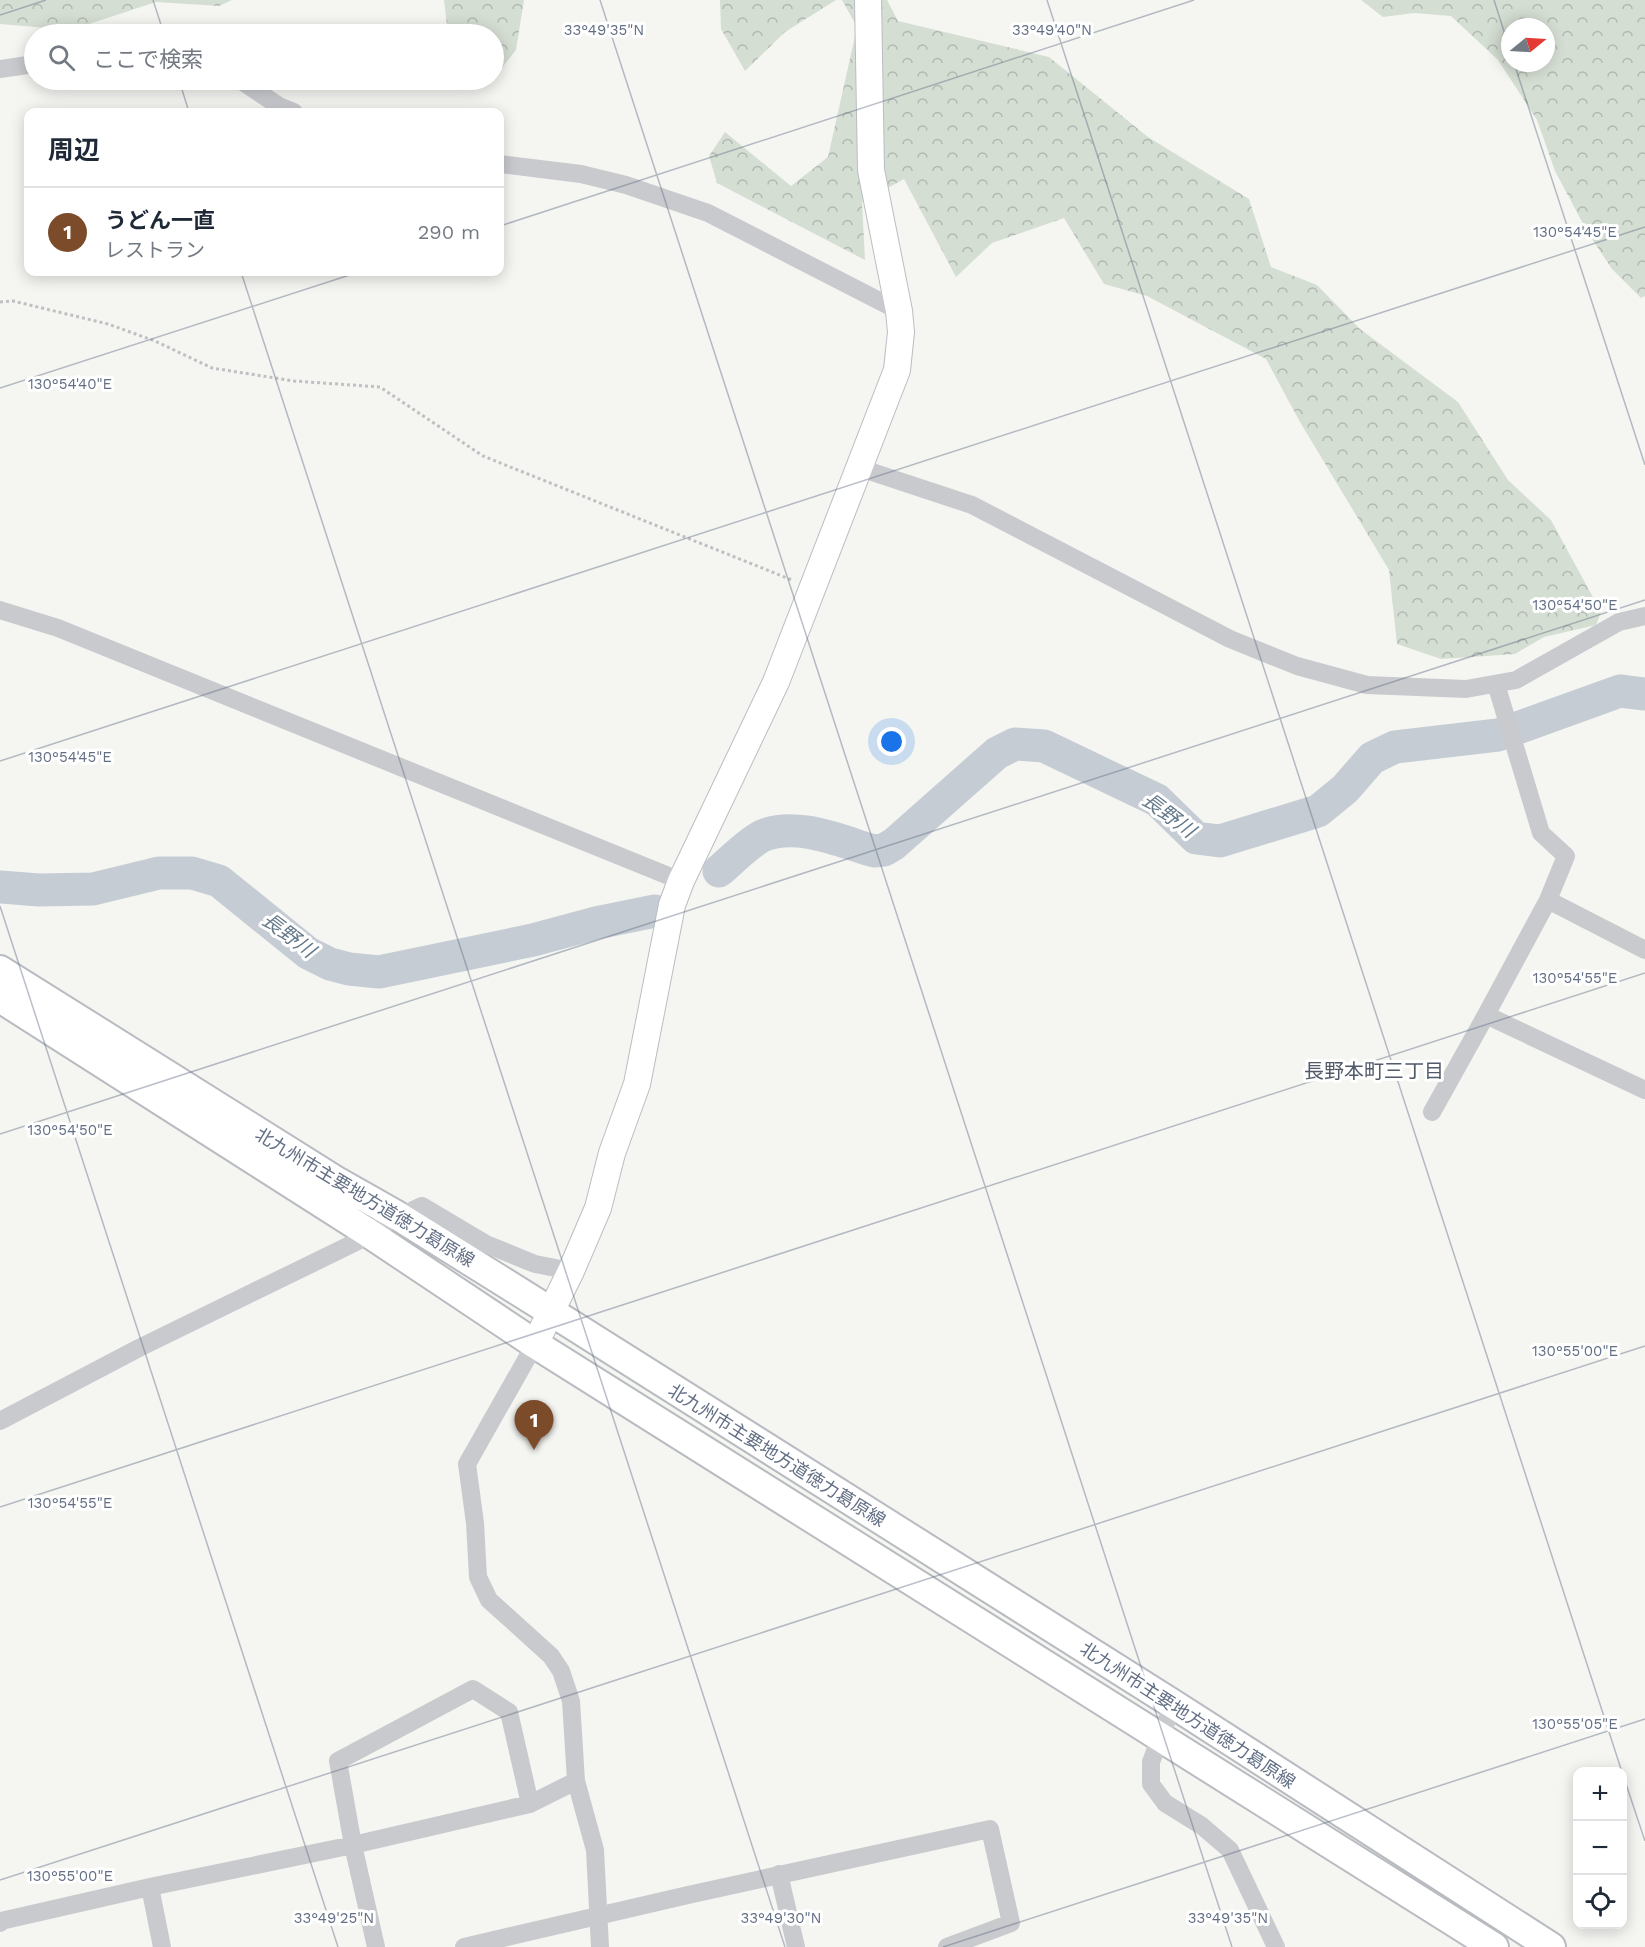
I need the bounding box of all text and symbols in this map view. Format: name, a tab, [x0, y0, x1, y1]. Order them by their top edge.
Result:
north arrow	[1501, 18, 1555, 72]
text: 33°49'35"N	[564, 21, 644, 39]
text: 33°49'40"N	[1012, 21, 1092, 39]
search box	[24, 24, 504, 90]
icon: search	[45, 41, 78, 74]
text: ここで検索	[93, 47, 203, 72]
text: 周辺	[48, 135, 100, 165]
text: うどん一直	[105, 208, 215, 233]
text: 1	[63, 220, 72, 244]
text: 290 m	[418, 220, 480, 244]
text: 130°54'45"E	[1533, 223, 1617, 241]
text: レストラン	[105, 238, 205, 262]
text: 130°54'40"E	[28, 375, 112, 393]
text: 130°54'50"E	[1532, 596, 1618, 614]
your location	[877, 727, 906, 756]
text: 130°54'45"E	[28, 748, 112, 766]
water label: 長野川	[1138, 787, 1202, 844]
water label: 長野川	[258, 907, 322, 964]
text: 130°54'55"E	[1533, 969, 1617, 987]
district label: 長野本町三丁目	[1304, 1059, 1444, 1083]
text: 130°54'50"E	[27, 1121, 113, 1139]
street label: 北九州市主要地方道徳力葛原線	[252, 1123, 478, 1271]
text: 130°55'00"E	[1532, 1342, 1618, 1360]
street label: 北九州市主要地方道徳力葛原線	[665, 1379, 889, 1531]
pin: 1	[514, 1400, 554, 1450]
text: 130°54'55"E	[28, 1494, 112, 1512]
street label: 北九州市主要地方道徳力葛原線	[1077, 1638, 1299, 1792]
text: 130°55'05"E	[1532, 1715, 1618, 1733]
map controls	[1573, 1767, 1627, 1929]
button: +	[1573, 1767, 1627, 1821]
button: −	[1573, 1821, 1627, 1875]
text: 130°55'00"E	[27, 1867, 113, 1885]
button: locate	[1573, 1875, 1627, 1929]
text: 33°49'25"N	[294, 1909, 374, 1927]
text: 33°49'30"N	[740, 1909, 822, 1927]
text: 33°49'35"N	[1188, 1909, 1268, 1927]

